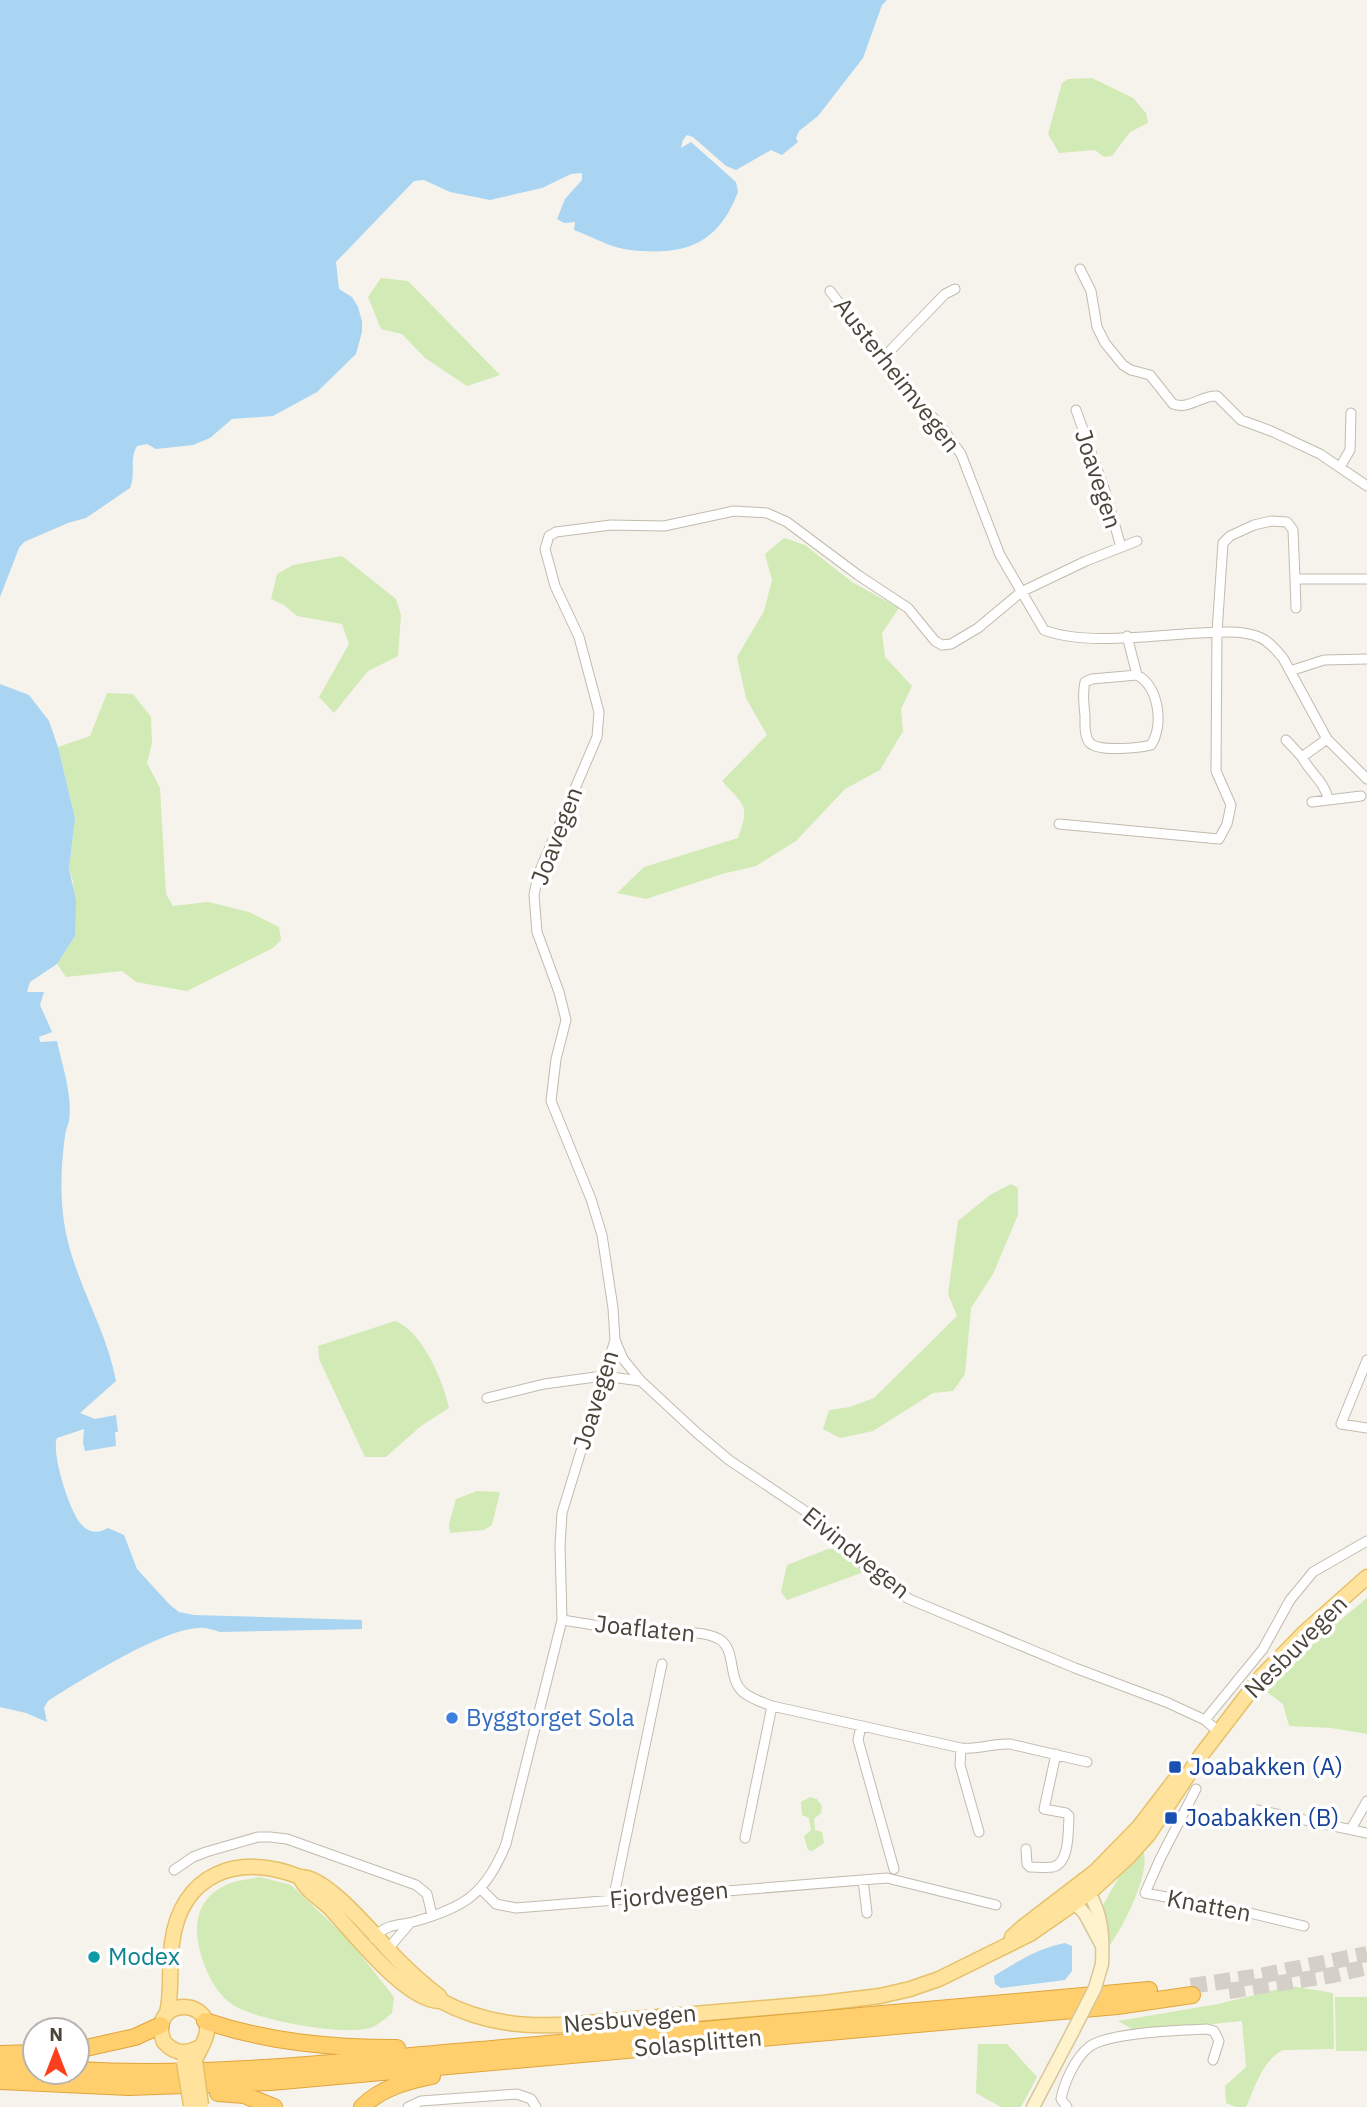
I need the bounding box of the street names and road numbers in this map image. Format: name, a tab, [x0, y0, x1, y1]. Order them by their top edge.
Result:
street label: Austerheimvegen	[827, 290, 968, 459]
street label: Joavegen	[1068, 425, 1130, 532]
street label: Joavegen	[523, 782, 589, 889]
street label: Joavegen	[565, 1346, 625, 1453]
street label: Eivindvegen	[796, 1499, 917, 1605]
street label: Nesbuvegen	[1237, 1588, 1354, 1705]
street label: Joaflaten	[593, 1607, 697, 1649]
street label: Fjordvegen	[608, 1873, 730, 1915]
street label: Knatten	[1165, 1881, 1254, 1929]
street label: Nesbuvegen	[562, 1996, 698, 2040]
street label: Solasplitten	[633, 2020, 763, 2064]

